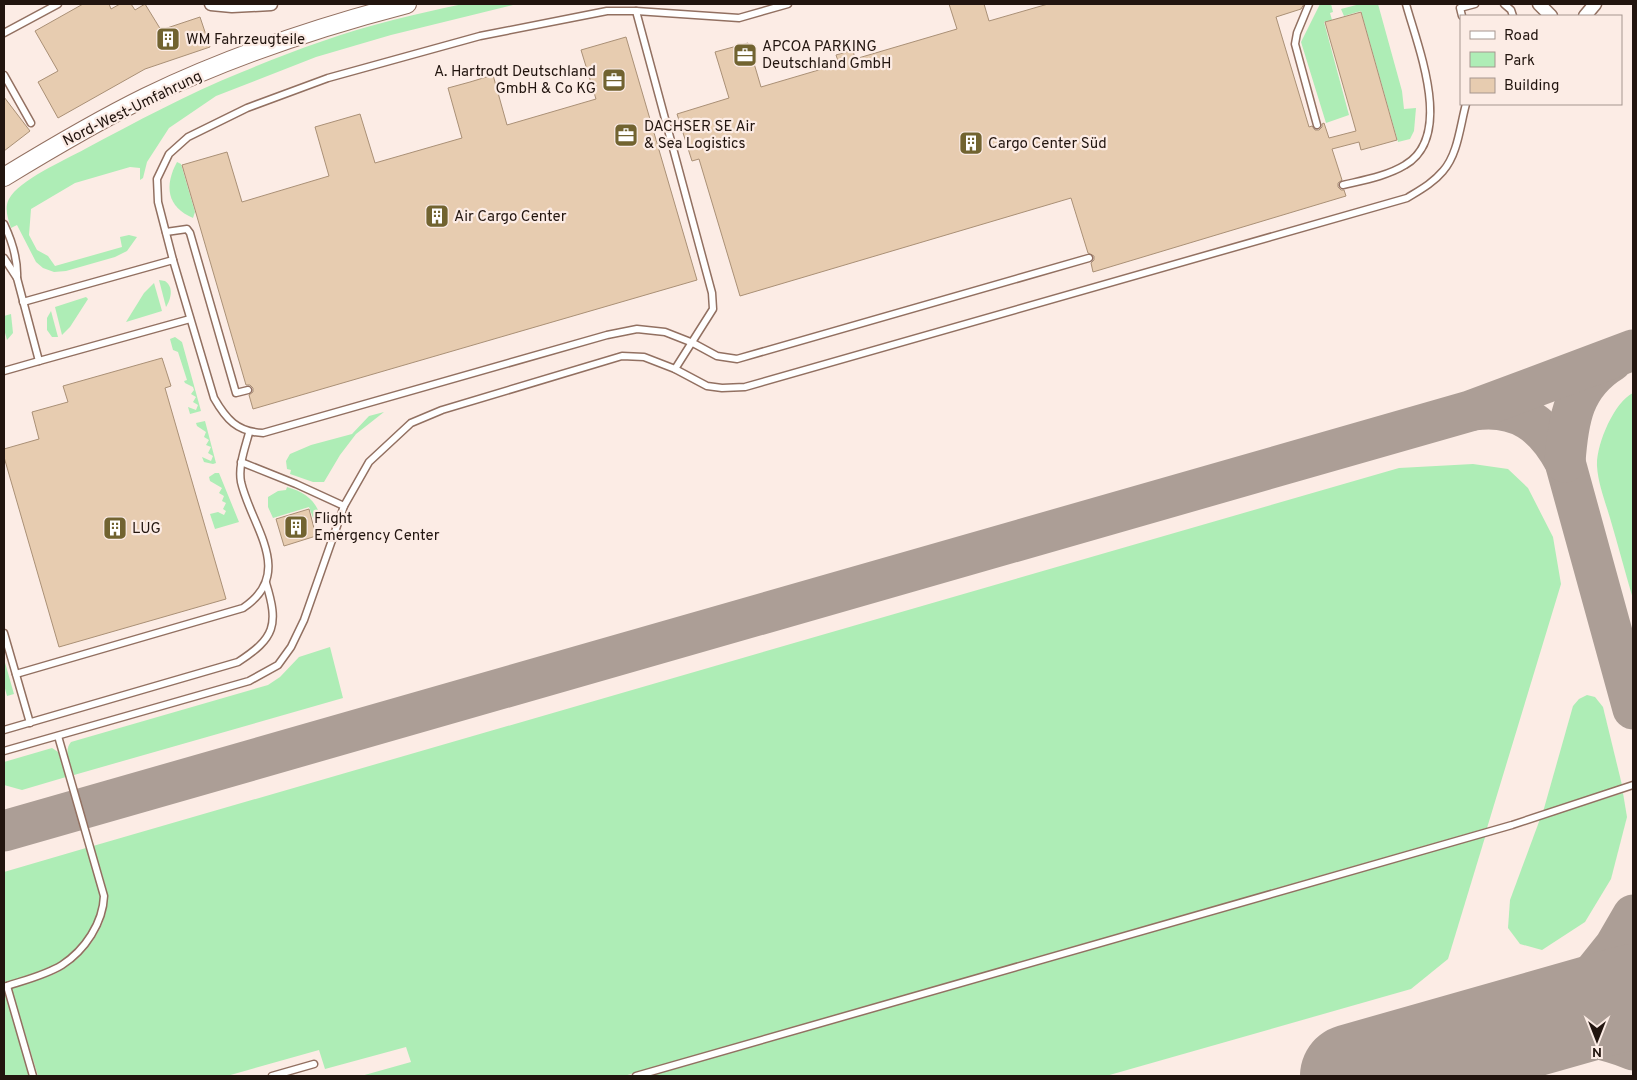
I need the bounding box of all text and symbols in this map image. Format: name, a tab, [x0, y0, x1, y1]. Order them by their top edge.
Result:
legend	[1460, 15, 1622, 105]
building icon: WM Fahrzeugteile	[155, 26, 181, 52]
text: Road	[1504, 27, 1539, 46]
place label: WM Fahrzeugteile	[186, 31, 305, 50]
place label: APCOA PARKING Deutschland GmbH	[762, 38, 892, 74]
office icon: APCOA PARKING Deutschland GmbH	[732, 42, 758, 68]
text: Park	[1504, 52, 1535, 71]
place label: A. Hartrodt Deutschland GmbH & Co KG	[434, 63, 596, 99]
street label: Nord-West-Umfahrung	[60, 67, 205, 151]
office icon: A. Hartrodt Deutschland GmbH & Co KG	[601, 67, 627, 93]
text: Building	[1504, 77, 1559, 96]
place label: DACHSER SE Air & Sea Logistics	[644, 118, 755, 154]
office icon: DACHSER SE Air & Sea Logistics	[613, 122, 639, 148]
building icon: Cargo Center Süd	[958, 130, 984, 156]
place label: Cargo Center Süd	[988, 135, 1107, 154]
building icon: Air Cargo Center	[424, 203, 450, 229]
place label: Air Cargo Center	[454, 208, 567, 227]
place label: Flight Emergency Center	[314, 510, 440, 546]
building icon: Flight Emergency Center	[283, 514, 309, 540]
building icon: LUG	[102, 515, 128, 541]
place label: LUG	[132, 520, 161, 539]
north arrow	[1572, 1015, 1622, 1065]
text: N	[1592, 1043, 1602, 1060]

